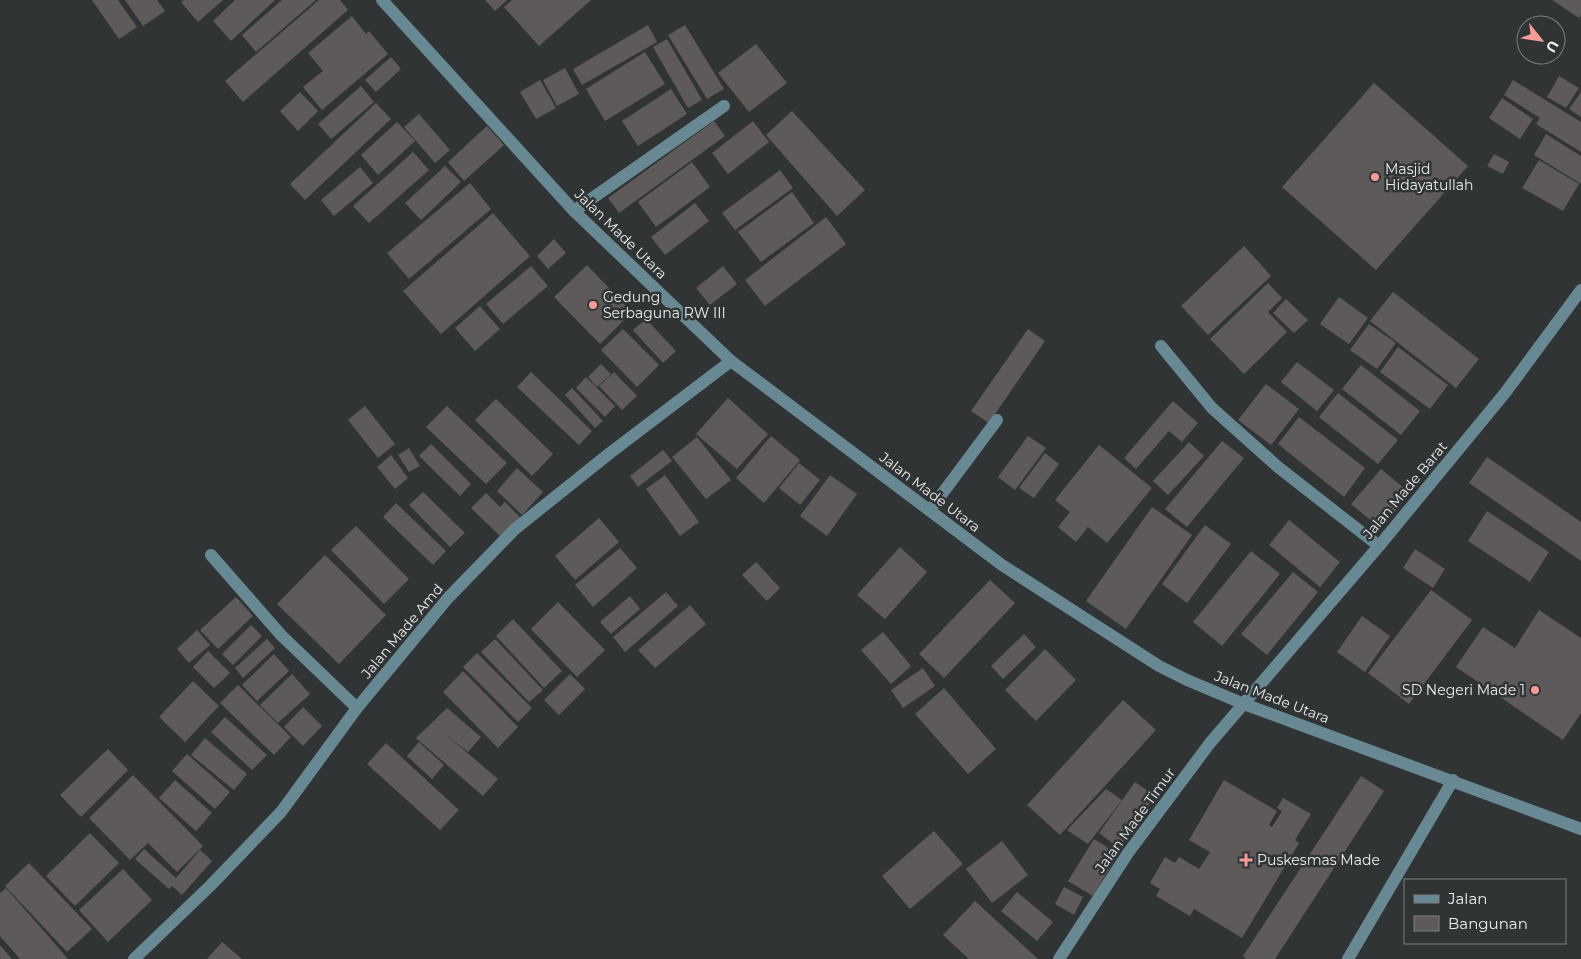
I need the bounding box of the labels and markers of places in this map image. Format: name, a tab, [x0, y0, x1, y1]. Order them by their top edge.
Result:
place label: Masjid Hidayatullah	[1385, 160, 1474, 194]
marker: Masjid Hidayatullah	[1369, 171, 1381, 183]
place label: Gedung Serbaguna RW III	[603, 288, 726, 322]
marker: Gedung Serbaguna RW III	[587, 299, 599, 311]
place label: SD Negeri Made 1	[1402, 681, 1525, 699]
marker: SD Negeri Made 1	[1529, 684, 1541, 696]
place label: Puskesmas Made	[1257, 851, 1380, 869]
marker: Puskesmas Made	[1239, 853, 1253, 867]

